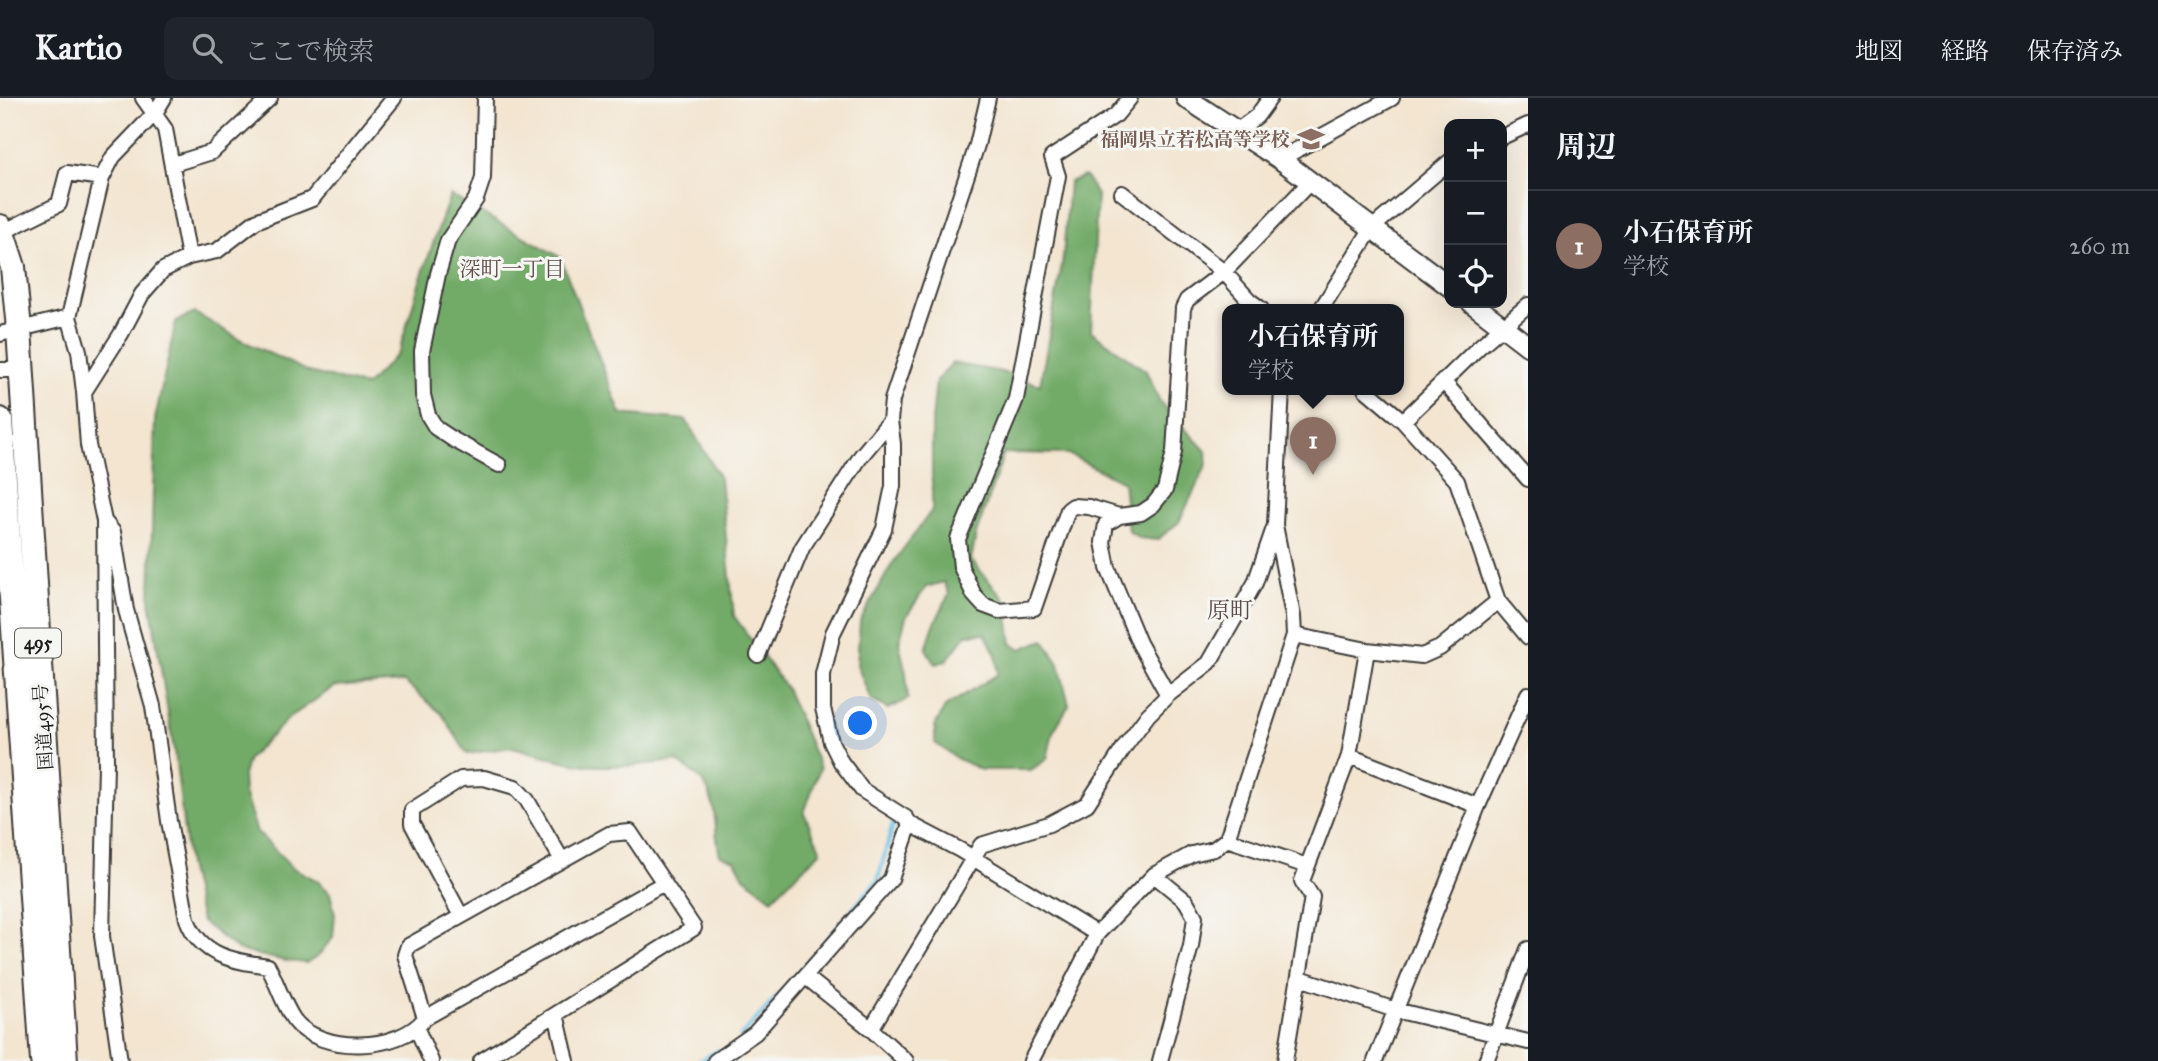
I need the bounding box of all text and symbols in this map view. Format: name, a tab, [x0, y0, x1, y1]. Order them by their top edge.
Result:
search box	[164, 17, 654, 80]
text: Kartio	[35, 28, 122, 68]
icon: search	[188, 29, 226, 67]
text: ここで検索	[244, 35, 374, 67]
text: 地図	[1855, 36, 1903, 66]
text: 経路	[1941, 36, 1989, 66]
text: 保存済み	[2027, 36, 2123, 66]
map controls	[1444, 119, 1507, 308]
button: +	[1444, 119, 1507, 182]
school or university icon: 福岡県立若松高等学校	[1296, 124, 1326, 154]
place label: 福岡県立若松高等学校	[1100, 128, 1290, 151]
text: 周辺	[1556, 129, 1616, 165]
button: −	[1444, 182, 1507, 245]
text: 小石保育所	[1623, 216, 1753, 248]
text: 1	[1574, 232, 1584, 260]
text: 260 m	[2069, 232, 2130, 260]
button: locate	[1444, 245, 1507, 308]
text: 学校	[1623, 252, 1669, 280]
district label: 深町一丁目	[460, 256, 565, 282]
popup	[1222, 304, 1404, 395]
text: 小石保育所	[1248, 320, 1378, 352]
text: 学校	[1248, 356, 1294, 384]
pin: 1	[1290, 417, 1336, 475]
district label: 原町	[1207, 596, 1253, 624]
road number: 495	[15, 628, 61, 658]
street label: 国道495号	[29, 683, 57, 771]
your location	[843, 706, 877, 740]

